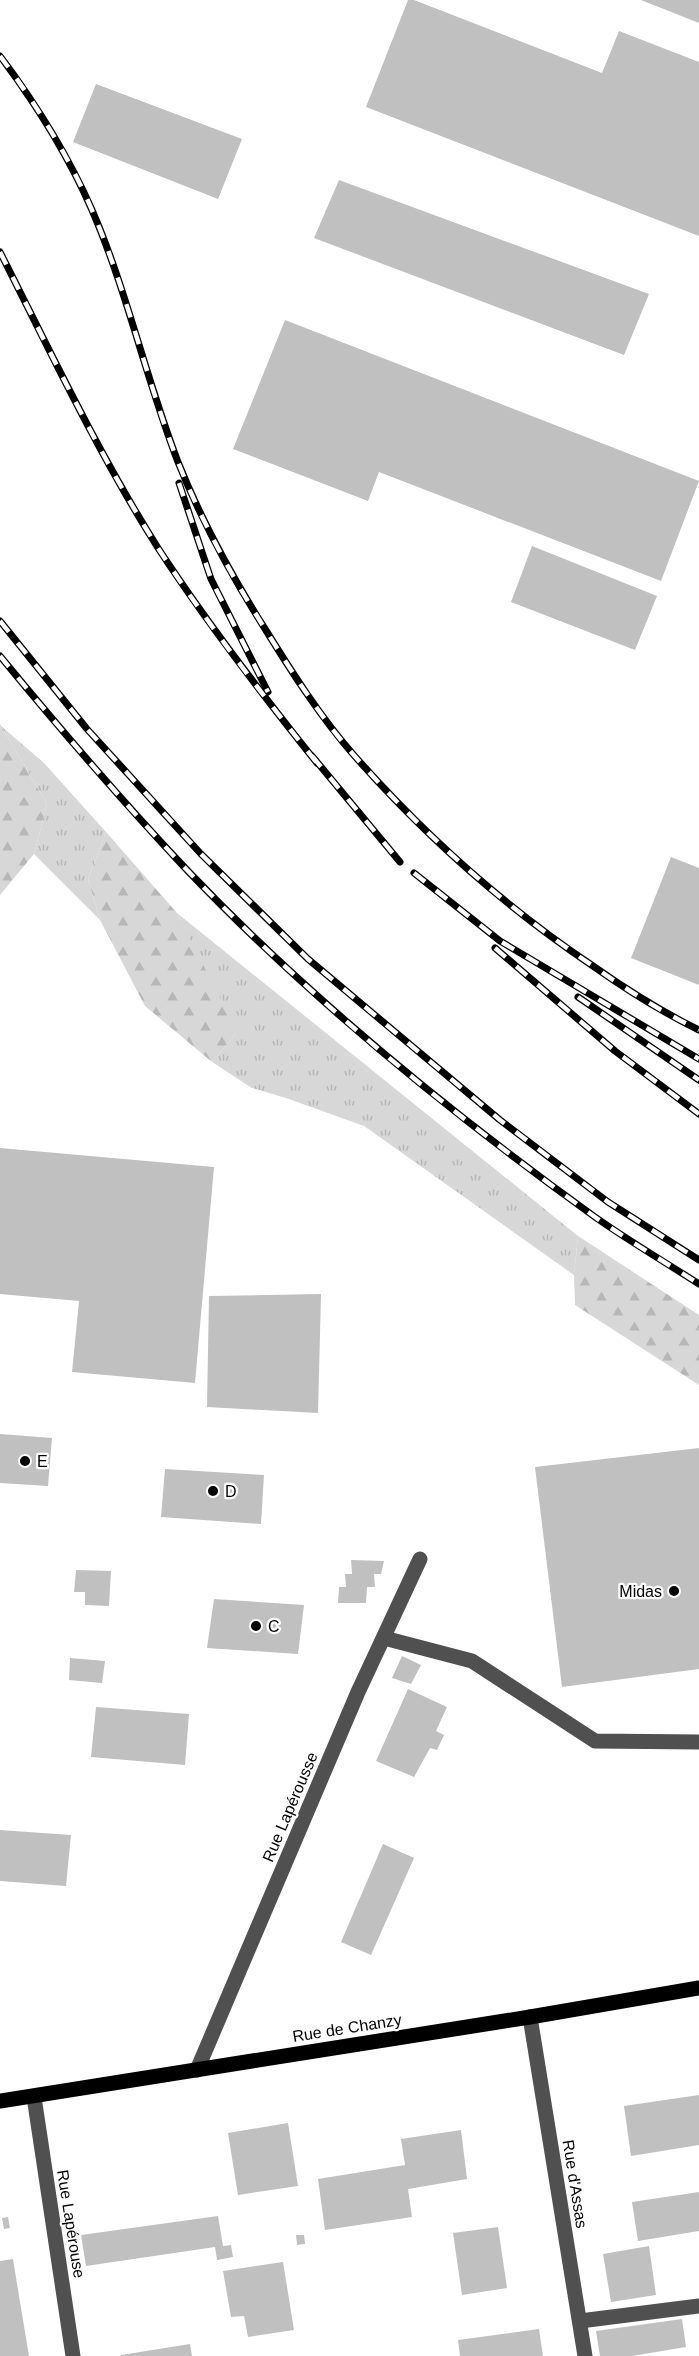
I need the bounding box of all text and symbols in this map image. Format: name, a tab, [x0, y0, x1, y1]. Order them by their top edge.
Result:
place label: E	[37, 1453, 48, 1470]
marker: E	[18, 1454, 32, 1468]
place label: D	[225, 1483, 237, 1500]
marker: D	[206, 1484, 220, 1498]
place label: Midas	[619, 1583, 662, 1600]
marker: Midas	[667, 1584, 681, 1598]
place label: C	[268, 1618, 280, 1635]
marker: C	[249, 1619, 263, 1633]
street label: Rue Lapérousse	[259, 1750, 321, 1864]
street label: Rue de Chanzy	[291, 2011, 403, 2045]
street label: Rue d'Assas	[560, 2139, 590, 2229]
street label: Rue Lapérouse	[54, 2169, 88, 2279]

